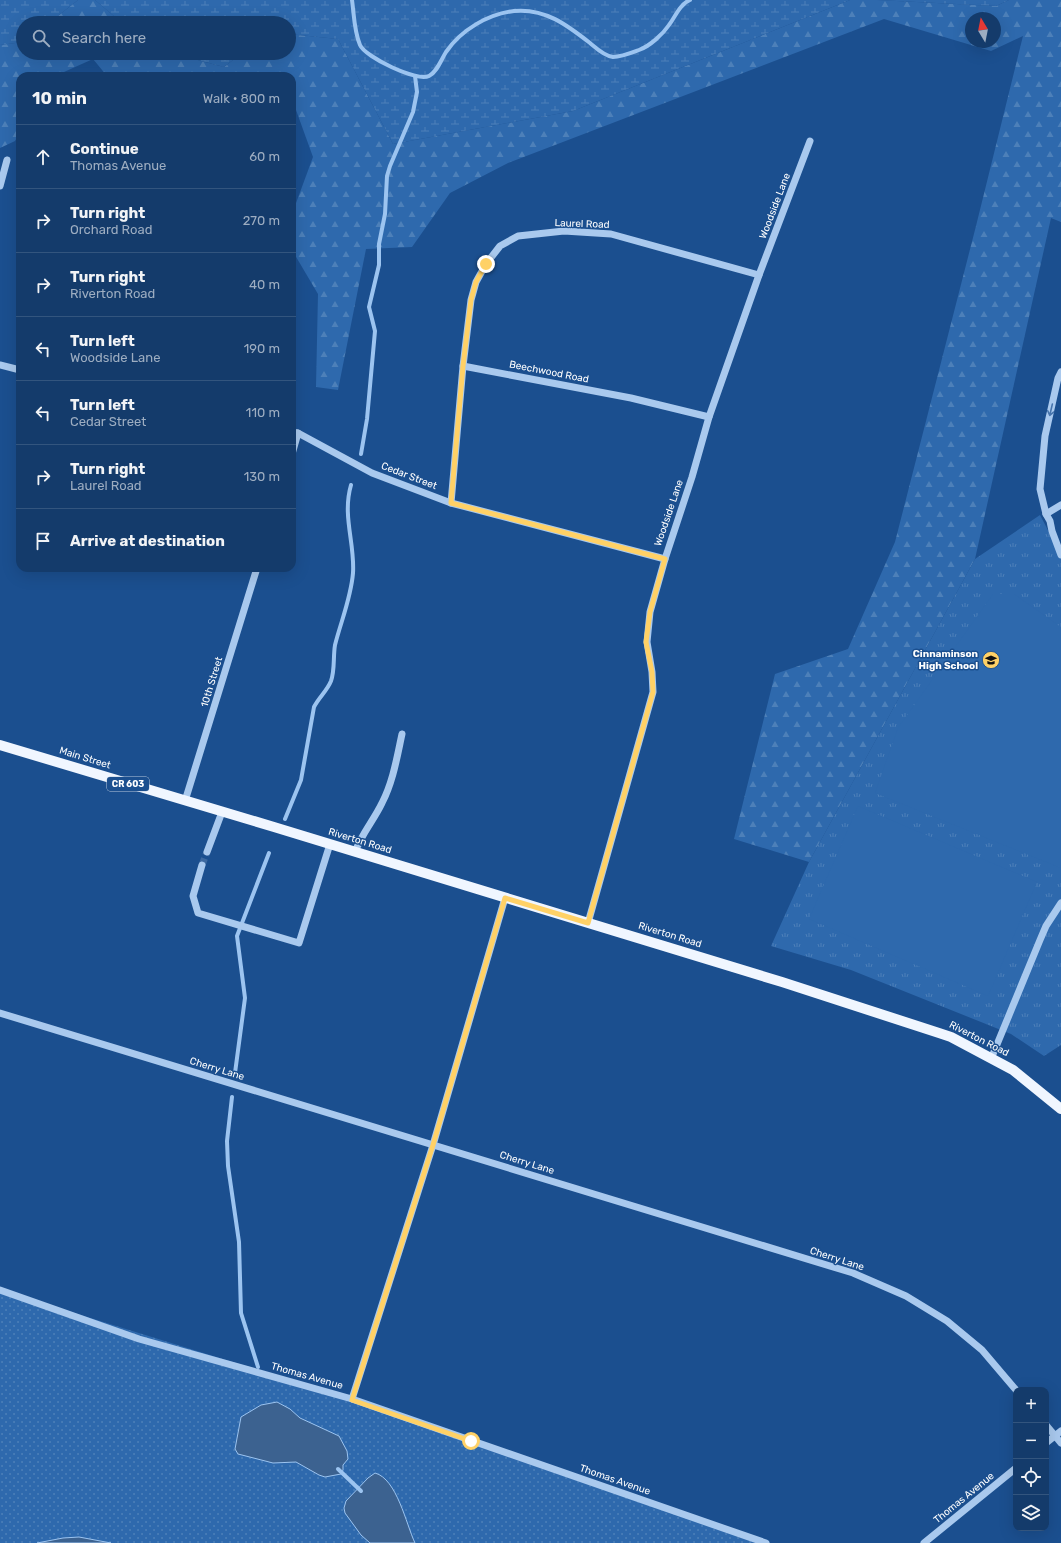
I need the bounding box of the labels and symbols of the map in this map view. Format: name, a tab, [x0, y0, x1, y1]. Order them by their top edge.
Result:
north arrow	[965, 12, 1001, 48]
street label: Woodside Lane	[757, 171, 793, 241]
street label: Laurel Road	[554, 217, 610, 231]
route end	[477, 255, 495, 273]
street label: Beechwood Road	[508, 358, 590, 386]
one-way arrow	[1047, 403, 1054, 416]
street label: Cedar Street	[379, 460, 439, 492]
street label: Woodside Lane	[652, 478, 686, 548]
place label: Cinnaminson High School	[913, 648, 978, 672]
school or university icon: Cinnaminson High School	[981, 650, 1001, 670]
street label: 10th Street	[199, 655, 225, 709]
street label: Main Street	[58, 744, 112, 772]
road number: CR 603	[107, 777, 149, 791]
street label: Riverton Road	[327, 826, 393, 856]
street label: Riverton Road	[637, 920, 703, 950]
street label: Riverton Road	[947, 1019, 1011, 1059]
street label: Cherry Lane	[188, 1055, 246, 1083]
street label: Cherry Lane	[498, 1149, 556, 1177]
street label: Cherry Lane	[808, 1245, 866, 1274]
street label: Thomas Avenue	[270, 1360, 345, 1392]
route start	[462, 1432, 480, 1450]
street label: Thomas Avenue	[578, 1462, 652, 1498]
street label: Thomas Avenue	[931, 1470, 997, 1526]

